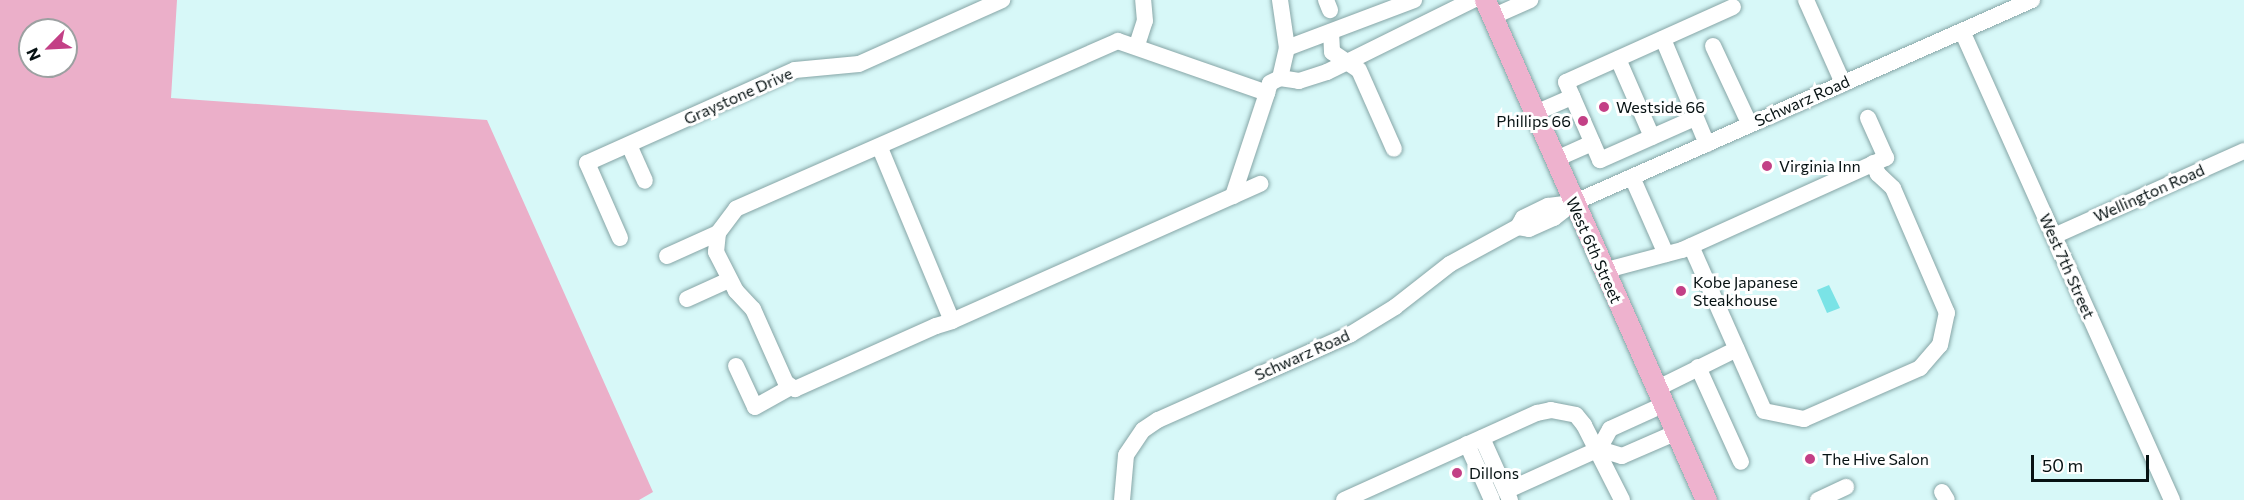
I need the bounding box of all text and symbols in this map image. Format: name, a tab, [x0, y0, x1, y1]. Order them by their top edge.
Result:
north arrow	[18, 18, 78, 78]
text: N	[22, 45, 44, 64]
street label: Graystone Drive	[681, 63, 795, 129]
street label: Schwarz Road	[1751, 71, 1853, 131]
place label: Westside 66	[1616, 97, 1705, 117]
marker: Westside 66	[1597, 100, 1611, 114]
place label: Phillips 66	[1496, 111, 1571, 131]
marker: Phillips 66	[1576, 114, 1590, 128]
place label: Virginia Inn	[1779, 156, 1861, 176]
marker: Virginia Inn	[1760, 159, 1774, 173]
street label: Wellington Road	[2091, 160, 2207, 226]
street label: West 6th Street	[1562, 194, 1626, 306]
street label: West 7th Street	[2035, 210, 2099, 322]
place label: Kobe Japanese Steakhouse	[1693, 272, 1798, 310]
marker: Kobe Japanese Steakhouse	[1674, 284, 1688, 298]
street label: Schwarz Road	[1251, 325, 1353, 385]
scale bar	[2034, 443, 2152, 481]
place label: The Hive Salon	[1822, 449, 1929, 469]
marker: The Hive Salon	[1803, 452, 1817, 466]
text: 50 m	[2042, 454, 2083, 476]
place label: Dillons	[1469, 463, 1519, 483]
marker: Dillons	[1450, 466, 1464, 480]

